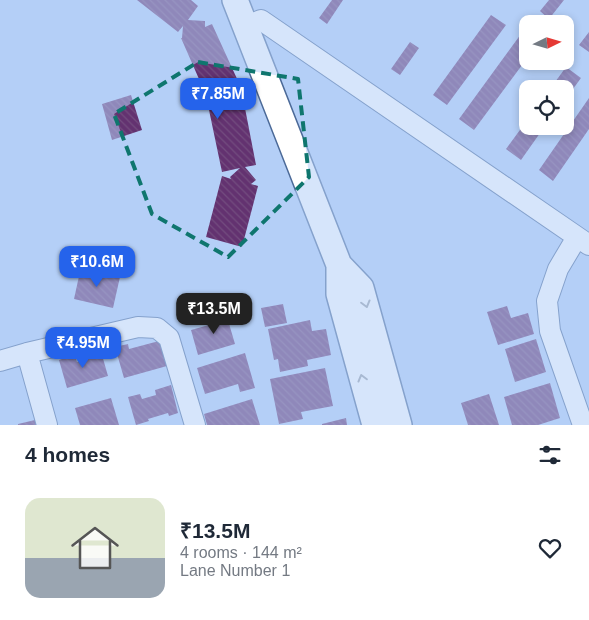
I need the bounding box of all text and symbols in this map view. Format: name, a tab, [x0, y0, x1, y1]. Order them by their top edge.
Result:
north arrow	[519, 15, 574, 70]
map controls	[519, 15, 574, 135]
pin: ₹7.85M	[177, 78, 259, 120]
button: locate	[519, 80, 574, 135]
text: ₹7.85M	[191, 85, 245, 102]
pin: ₹10.6M	[56, 246, 138, 288]
text: ₹10.6M	[70, 253, 124, 270]
pin: ₹13.5M	[173, 292, 255, 335]
text: ₹13.5M	[187, 300, 241, 317]
one-way arrow	[360, 300, 370, 308]
pin: ₹4.95M	[42, 326, 124, 369]
text: ₹4.95M	[56, 334, 110, 351]
one-way arrow	[357, 374, 368, 382]
icon: filters	[536, 441, 564, 469]
text: 4 homes	[25, 443, 110, 466]
icon: home	[65, 518, 125, 578]
text: ₹13.5M	[180, 519, 250, 542]
icon: heart	[536, 534, 564, 562]
text: 4 rooms · 144 m²	[180, 544, 302, 561]
text: Lane Number 1	[180, 562, 290, 579]

